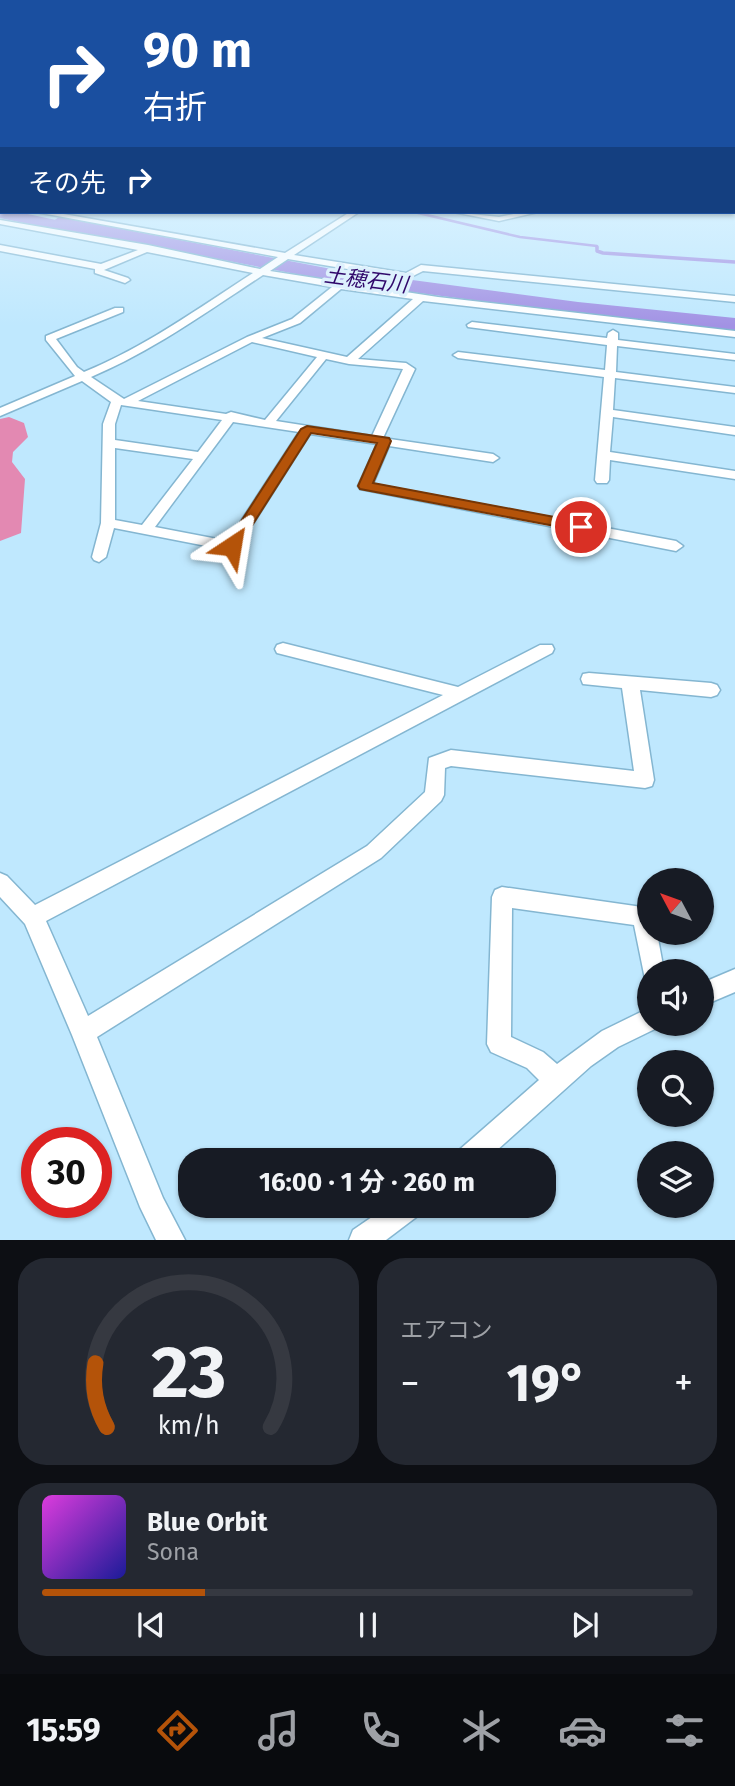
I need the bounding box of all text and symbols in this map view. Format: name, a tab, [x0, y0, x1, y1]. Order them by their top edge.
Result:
text: 90 m	[143, 21, 252, 80]
icon: right	[28, 28, 119, 119]
text: 右折	[143, 88, 207, 126]
icon: right	[120, 161, 158, 199]
text: その先	[28, 168, 106, 199]
water label: 土穂石川	[323, 262, 411, 298]
pin	[551, 497, 611, 557]
icon: arrive	[562, 508, 600, 546]
position arrow	[195, 509, 269, 583]
north arrow	[637, 868, 714, 945]
map controls	[637, 868, 714, 1218]
button: sound	[637, 959, 714, 1036]
button: search	[637, 1050, 714, 1127]
speed limit sign: 30	[21, 1127, 112, 1218]
button: layers	[637, 1141, 714, 1218]
text: 16:00 · 1 分 · 260 m	[259, 1167, 475, 1198]
text: エアコン	[401, 1316, 493, 1344]
text: 23	[151, 1330, 226, 1417]
text: 19°	[507, 1352, 587, 1415]
text: −	[401, 1360, 420, 1406]
text: +	[674, 1360, 693, 1406]
text: km/h	[157, 1411, 219, 1441]
text: Blue Orbit	[147, 1507, 267, 1538]
text: Sona	[147, 1538, 199, 1566]
icon: previous	[132, 1606, 170, 1644]
icon: pause	[349, 1606, 387, 1644]
icon: next	[566, 1606, 604, 1644]
icon: directions	[153, 1706, 202, 1755]
icon: music	[254, 1706, 303, 1755]
icon: phone	[356, 1706, 405, 1755]
icon: climate	[457, 1706, 506, 1755]
icon: car	[558, 1706, 607, 1755]
icon: filters	[660, 1706, 709, 1755]
text: 15:59	[26, 1711, 101, 1749]

